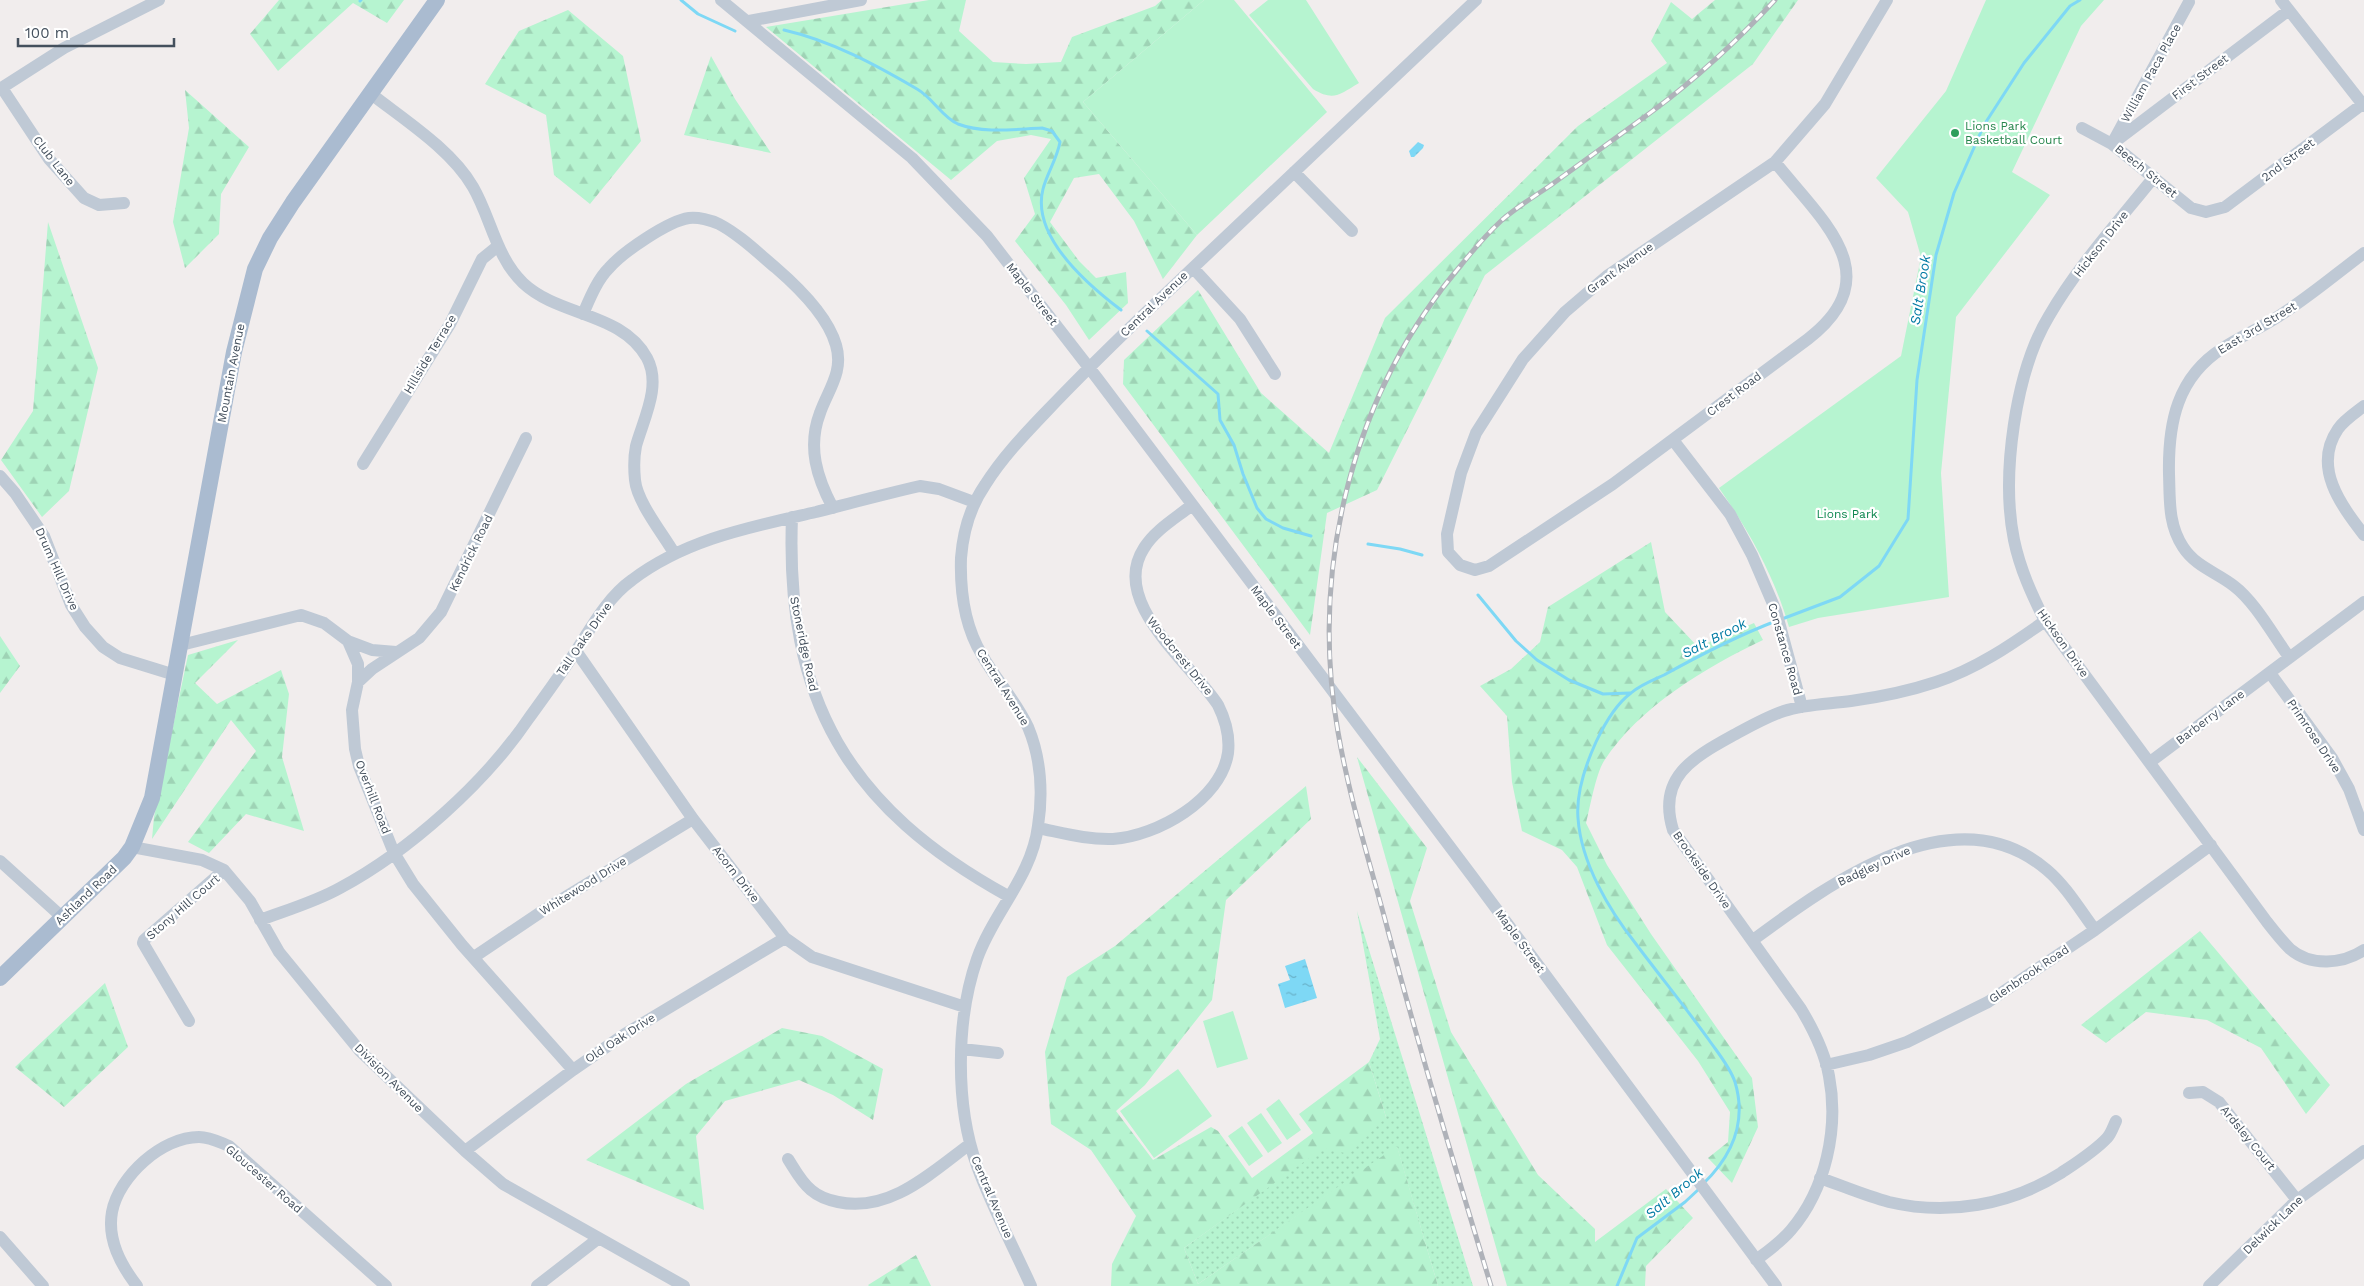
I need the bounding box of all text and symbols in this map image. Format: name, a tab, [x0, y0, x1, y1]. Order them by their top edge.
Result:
scale bar	[18, 15, 174, 47]
street label: William Paca Place	[2118, 21, 2184, 125]
text: 100 m	[25, 24, 69, 42]
street label: First Street	[2169, 51, 2231, 103]
place label: Lions Park Basketball Court	[1965, 119, 2062, 147]
marker: Lions Park Basketball Court	[1949, 127, 1961, 139]
street label: Club Lane	[30, 133, 78, 189]
street label: 2nd Street	[2259, 136, 2317, 184]
street label: Beech Street	[2112, 142, 2180, 200]
street label: Hickson Drive	[2071, 208, 2131, 280]
street label: Grant Avenue	[1584, 239, 1656, 297]
water label: Salt Brook	[1907, 254, 1933, 326]
street label: Maple Street	[1003, 260, 1061, 328]
street label: Central Avenue	[1117, 268, 1191, 340]
street label: East 3rd Street	[2215, 299, 2299, 357]
street label: Hillside Terrace	[401, 312, 459, 396]
street label: Mountain Avenue	[215, 322, 247, 424]
street label: Crest Road	[1704, 369, 1764, 419]
park label: Lions Park	[1816, 507, 1878, 521]
street label: Kendrick Road	[446, 512, 496, 594]
street label: Drum Hill Drive	[32, 525, 82, 613]
street label: Maple Street	[1248, 583, 1304, 651]
street label: Stoneridge Road	[787, 595, 821, 693]
street label: Tall Oaks Drive	[553, 599, 615, 678]
street label: Constance Road	[1765, 601, 1805, 697]
street label: Hickson Drive	[2034, 606, 2092, 680]
street label: Woodcrest Drive	[1144, 614, 1216, 698]
water label: Salt Brook	[1679, 615, 1749, 661]
street label: Central Avenue	[974, 646, 1032, 728]
street label: Barberry Lane	[2173, 687, 2247, 747]
street label: Primrose Drive	[2284, 696, 2344, 776]
street label: Overhill Road	[352, 758, 394, 836]
street label: Brookside Drive	[1670, 829, 1734, 912]
street label: Acorn Drive	[710, 843, 762, 905]
street label: Badgley Drive	[1835, 843, 1913, 889]
street label: Whitewood Drive	[537, 854, 629, 918]
street label: Ashland Road	[52, 862, 120, 928]
street label: Stony Hill Court	[143, 871, 223, 943]
street label: Maple Street	[1492, 906, 1548, 976]
street label: Glenbrook Road	[1986, 942, 2072, 1006]
street label: Old Oak Drive	[582, 1010, 658, 1066]
street label: Division Avenue	[352, 1041, 426, 1115]
street label: Ardsley Court	[2218, 1103, 2278, 1173]
street label: Gloucester Road	[223, 1142, 305, 1216]
street label: Central Avenue	[968, 1154, 1016, 1240]
water label: Salt Brook	[1642, 1164, 1706, 1222]
street label: Delwick Lane	[2240, 1193, 2306, 1257]

